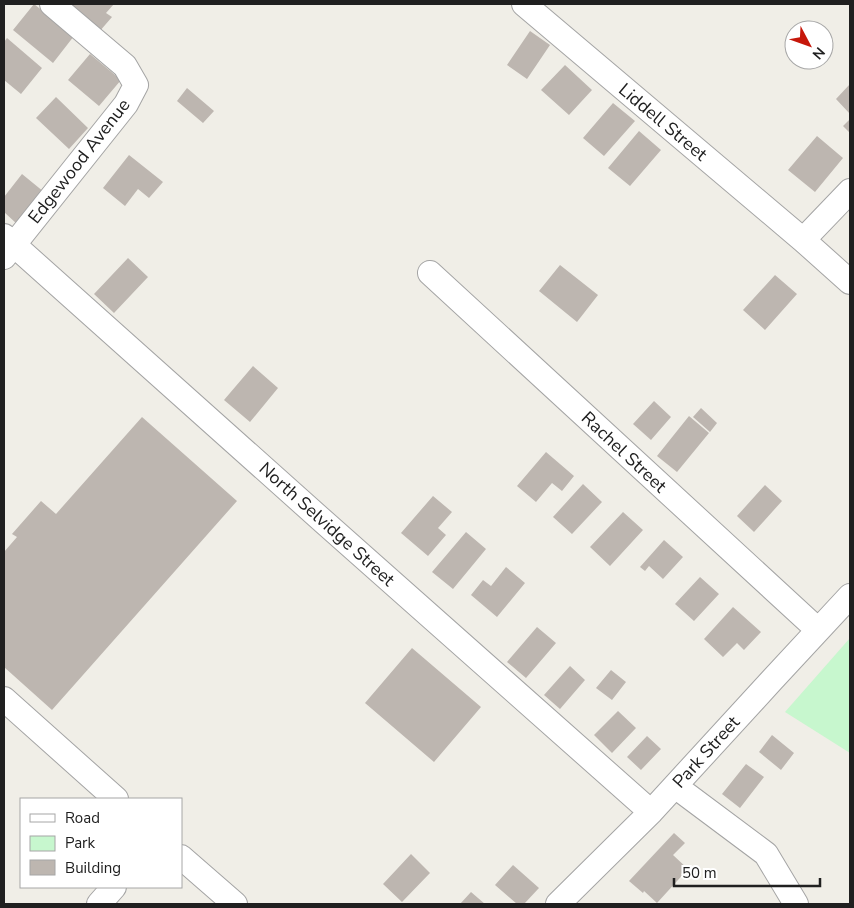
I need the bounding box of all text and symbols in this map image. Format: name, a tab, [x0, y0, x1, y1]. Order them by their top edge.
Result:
north arrow	[784, 20, 834, 70]
text: N	[808, 43, 829, 63]
street label: Liddell Street	[614, 78, 713, 167]
street label: Edgewood Avenue	[23, 94, 135, 228]
street label: Rachel Street	[576, 406, 672, 498]
street label: North Selvidge Street	[254, 457, 401, 592]
street label: Park Street	[667, 710, 745, 793]
legend	[20, 798, 182, 888]
text: Road	[65, 808, 100, 828]
text: Park	[65, 833, 95, 853]
scale bar	[674, 856, 820, 888]
text: Building	[65, 858, 121, 878]
text: 50 m	[682, 863, 717, 883]

